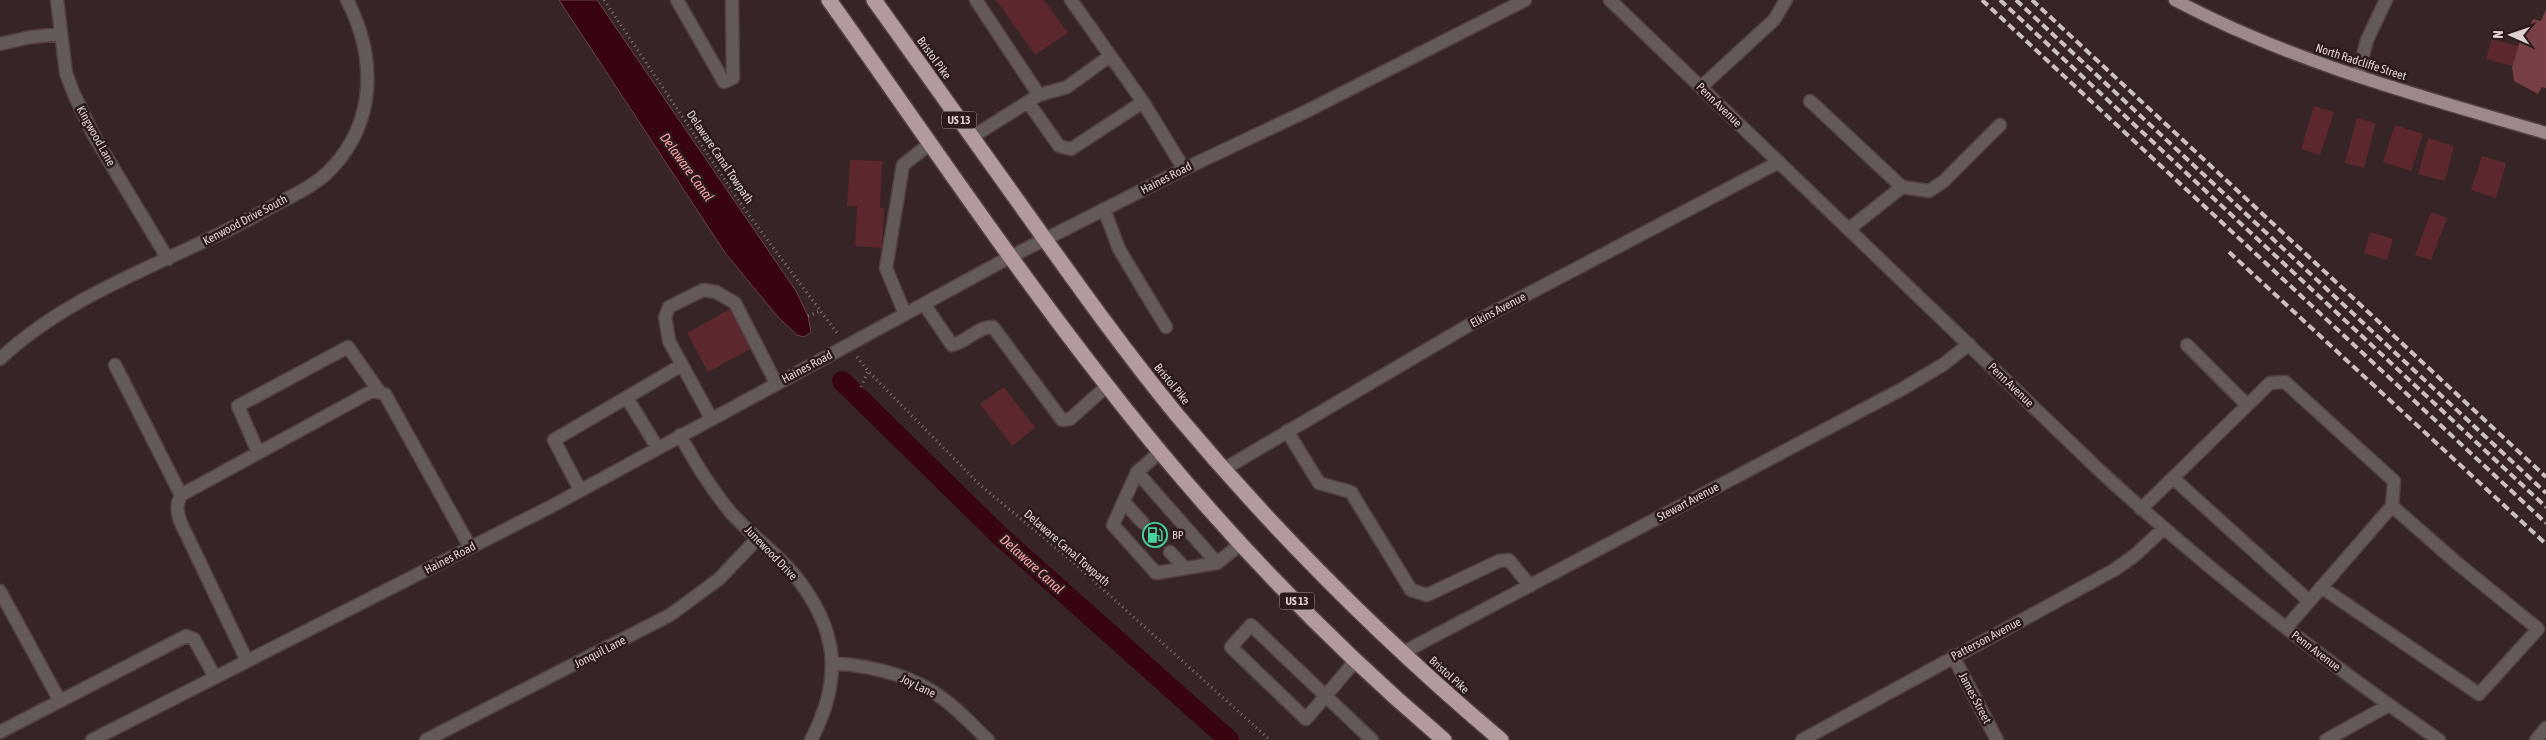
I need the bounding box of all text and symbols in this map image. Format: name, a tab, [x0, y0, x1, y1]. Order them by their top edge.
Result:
north arrow	[2486, 10, 2536, 60]
text: N	[2490, 30, 2506, 39]
street label: Bristol Pike	[914, 34, 954, 82]
street label: North Radcliffe Street	[2314, 41, 2409, 83]
street label: Penn Avenue	[1693, 80, 1745, 130]
street label: Kingwood Lane	[74, 103, 118, 169]
street label: Delaware Canal Towpath	[684, 108, 756, 206]
road number: US 13	[942, 112, 976, 128]
water label: Delaware Canal	[656, 129, 718, 205]
street label: Haines Road	[1138, 159, 1194, 197]
street label: Kenwood Drive South	[201, 192, 289, 248]
street label: Elkins Avenue	[1468, 290, 1528, 330]
street label: Haines Road	[779, 348, 835, 386]
street label: Penn Avenue	[1985, 360, 2037, 410]
street label: Bristol Pike	[1151, 361, 1193, 407]
street label: Stewart Avenue	[1655, 480, 1721, 524]
street label: Delaware Canal Towpath	[1021, 507, 1113, 589]
fuel station icon: BP	[1142, 522, 1168, 548]
street label: Junewood Drive	[742, 523, 800, 583]
place label: BP	[1172, 528, 1184, 542]
water label: Delaware Canal	[996, 531, 1068, 597]
street label: Haines Road	[422, 539, 478, 577]
road number: US 13	[1280, 592, 1314, 610]
street label: Patterson Avenue	[1948, 615, 2024, 663]
street label: Penn Avenue	[2289, 628, 2343, 674]
street label: Jonquil Lane	[572, 633, 628, 671]
street label: Bristol Pike	[1426, 653, 1472, 697]
street label: James Street	[1956, 670, 1995, 726]
street label: Joy Lane	[898, 671, 938, 701]

